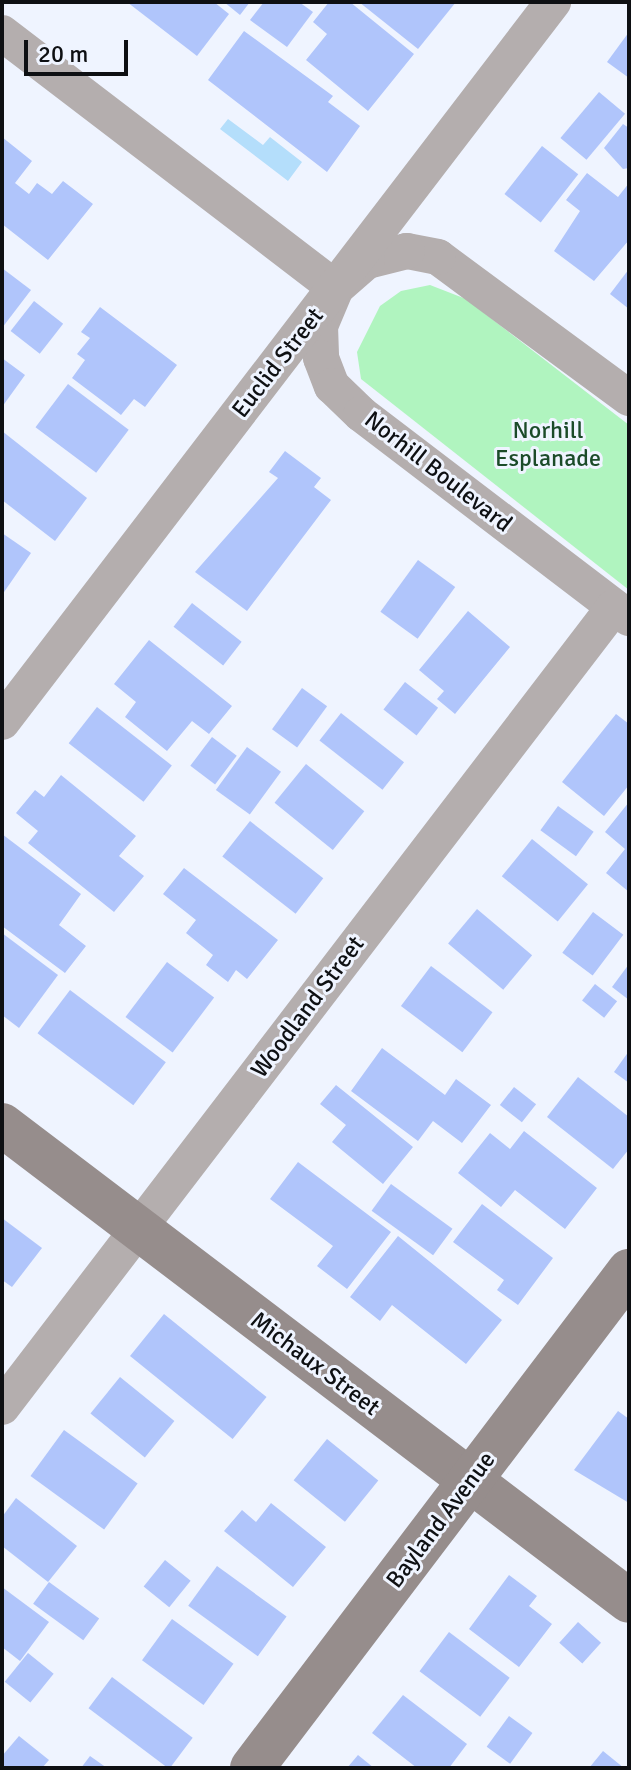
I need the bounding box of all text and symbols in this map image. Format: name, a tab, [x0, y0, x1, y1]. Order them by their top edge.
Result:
scale bar	[28, 24, 132, 74]
text: 20 m	[38, 39, 88, 69]
street label: Euclid Street	[226, 302, 330, 424]
street label: Norhill Boulevard	[358, 405, 518, 539]
park label: Norhill Esplanade	[495, 417, 601, 473]
street label: Woodland Street	[245, 930, 371, 1084]
street label: Michaux Street	[245, 1306, 385, 1422]
street label: Bayland Avenue	[380, 1446, 502, 1594]

